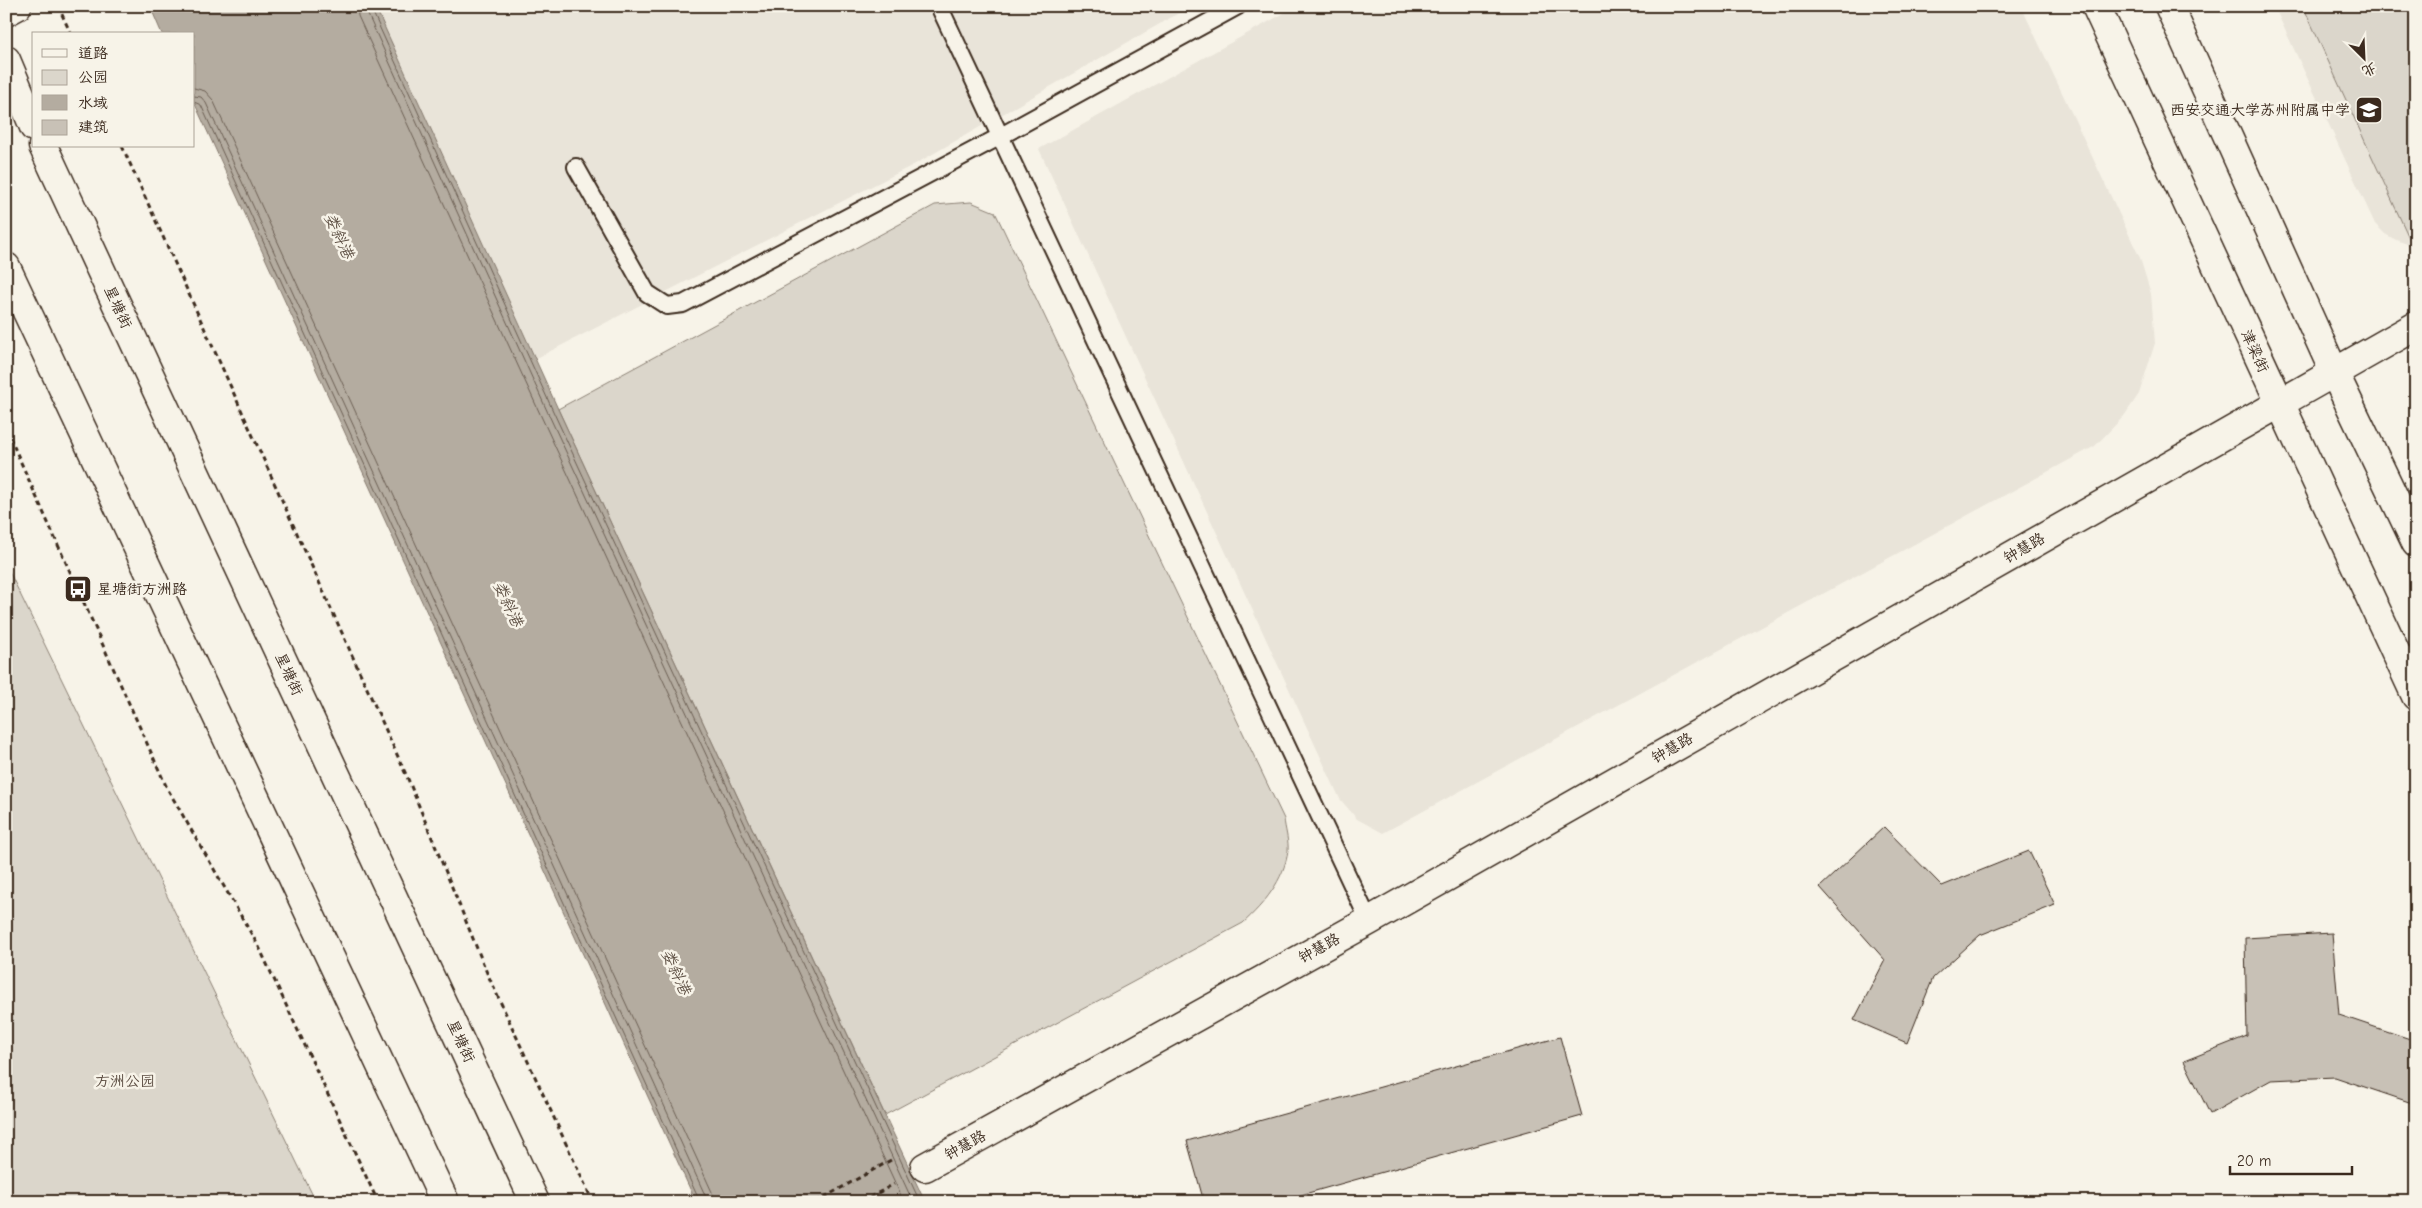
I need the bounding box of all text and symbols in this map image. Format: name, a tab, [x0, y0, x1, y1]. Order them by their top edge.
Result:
legend	[32, 32, 195, 148]
north arrow	[2340, 32, 2390, 82]
text: 道路	[78, 44, 108, 62]
text: 北	[2359, 59, 2379, 80]
text: 公园	[78, 68, 108, 86]
text: 水域	[78, 94, 108, 112]
school or university icon: 西安交通大学苏州附属中学	[2354, 95, 2384, 125]
place label: 西安交通大学苏州附属中学	[2170, 101, 2350, 119]
text: 建筑	[78, 118, 108, 136]
water label: 娄斜港	[321, 210, 358, 263]
street label: 星塘街	[100, 283, 136, 331]
street label: 津梁街	[2237, 327, 2273, 375]
street label: 钟慧路	[2000, 529, 2048, 567]
bus stop icon: 星塘街方洲路	[63, 574, 93, 604]
water label: 娄斜港	[490, 578, 527, 631]
place label: 星塘街方洲路	[97, 580, 187, 598]
street label: 星塘街	[271, 650, 307, 698]
street label: 钟慧路	[1648, 729, 1696, 767]
street label: 钟慧路	[1295, 929, 1343, 967]
water label: 娄斜港	[658, 946, 695, 999]
street label: 星塘街	[443, 1017, 479, 1065]
park label: 方洲公园	[95, 1072, 155, 1090]
street label: 钟慧路	[941, 1126, 989, 1164]
scale bar	[2230, 1143, 2352, 1175]
text: 20 m	[2237, 1152, 2271, 1170]

